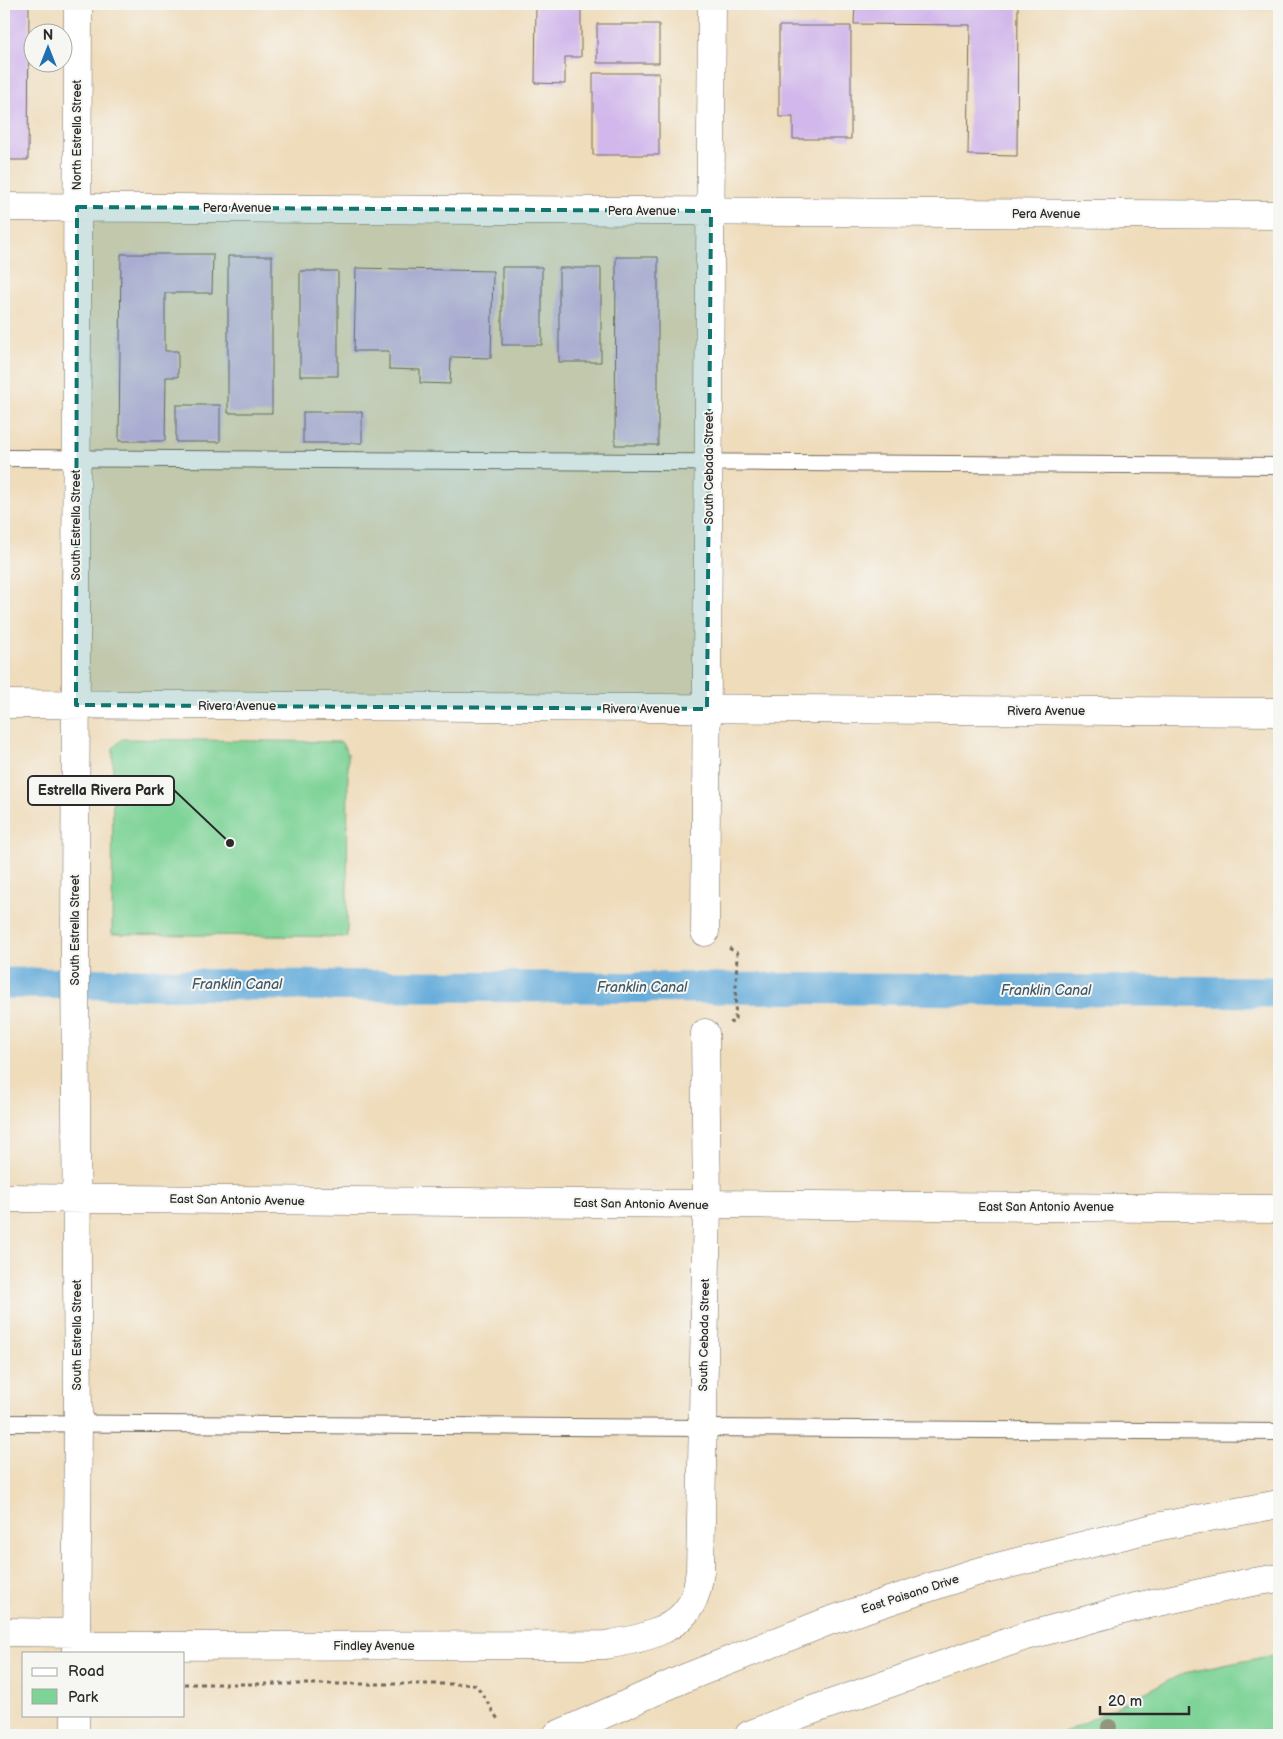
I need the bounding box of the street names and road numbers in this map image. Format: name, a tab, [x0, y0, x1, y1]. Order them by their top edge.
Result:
street label: North Estrella Street	[70, 79, 85, 190]
street label: Pera Avenue	[203, 201, 271, 216]
street label: Pera Avenue	[608, 204, 676, 219]
street label: Pera Avenue	[1012, 207, 1080, 222]
street label: South Cebada Street	[702, 411, 717, 525]
street label: South Estrella Street	[69, 469, 84, 580]
street label: Rivera Avenue	[198, 699, 276, 714]
street label: Rivera Avenue	[602, 702, 680, 717]
street label: Rivera Avenue	[1007, 704, 1085, 719]
street label: South Estrella Street	[68, 874, 83, 985]
street label: East San Antonio Avenue	[169, 1192, 305, 1209]
street label: East San Antonio Avenue	[573, 1196, 709, 1213]
street label: East San Antonio Avenue	[978, 1200, 1114, 1215]
street label: South Cebada Street	[696, 1278, 713, 1392]
street label: South Estrella Street	[70, 1279, 85, 1390]
street label: East Paisano Drive	[859, 1572, 961, 1617]
street label: Findley Avenue	[333, 1639, 415, 1654]

